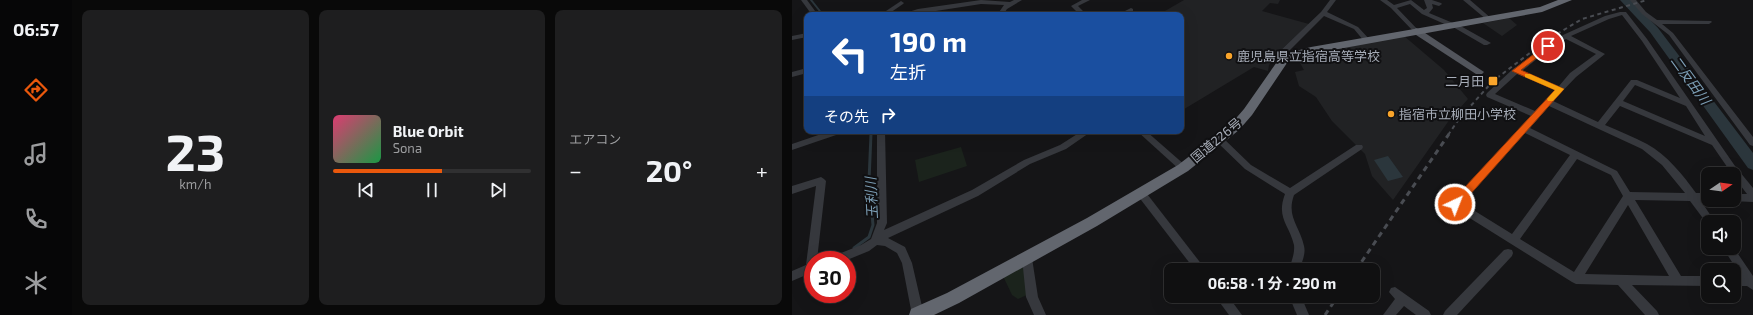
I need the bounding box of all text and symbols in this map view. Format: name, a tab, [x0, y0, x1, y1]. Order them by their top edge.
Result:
text: 06:57	[13, 18, 59, 40]
text: 190 m	[890, 24, 967, 58]
icon: left	[824, 28, 876, 80]
pin	[1531, 29, 1565, 63]
icon: arrive	[1537, 35, 1559, 57]
place label: 鹿児島県立指宿高等学校	[1237, 48, 1380, 64]
marker: 鹿児島県立指宿高等学校	[1224, 51, 1234, 61]
water label: 二反田川	[1668, 52, 1716, 109]
text: 左折	[890, 61, 926, 83]
place label: 二月田	[1445, 73, 1484, 89]
marker: 二月田	[1487, 75, 1499, 87]
icon: directions	[22, 76, 50, 104]
icon: right	[877, 104, 899, 126]
place label: 指宿市立柳田小学校	[1399, 106, 1516, 122]
text: その先	[824, 107, 869, 125]
marker: 指宿市立柳田小学校	[1386, 109, 1396, 119]
street label: 国道226号	[1187, 114, 1245, 166]
text: 23	[165, 119, 225, 181]
text: Blue Orbit	[393, 122, 464, 140]
text: エアコン	[569, 131, 621, 147]
icon: music	[22, 140, 50, 168]
text: Sona	[393, 140, 422, 156]
text: 20°	[646, 152, 692, 188]
text: −	[569, 157, 582, 183]
text: +	[756, 157, 768, 183]
north arrow	[1701, 167, 1741, 207]
map controls	[1701, 167, 1741, 303]
water label: 玉利川	[861, 175, 881, 219]
text: km/h	[179, 176, 211, 192]
icon: previous	[355, 179, 377, 201]
icon: pause	[421, 179, 443, 201]
icon: next	[487, 179, 509, 201]
position arrow	[1434, 183, 1476, 225]
icon: phone	[22, 205, 50, 233]
button: sound	[1701, 215, 1741, 255]
speed limit sign: 30	[804, 251, 856, 303]
button: search	[1701, 263, 1741, 303]
icon: climate	[22, 269, 50, 297]
text: 06:58 · 1 分 · 290 m	[1208, 274, 1336, 292]

